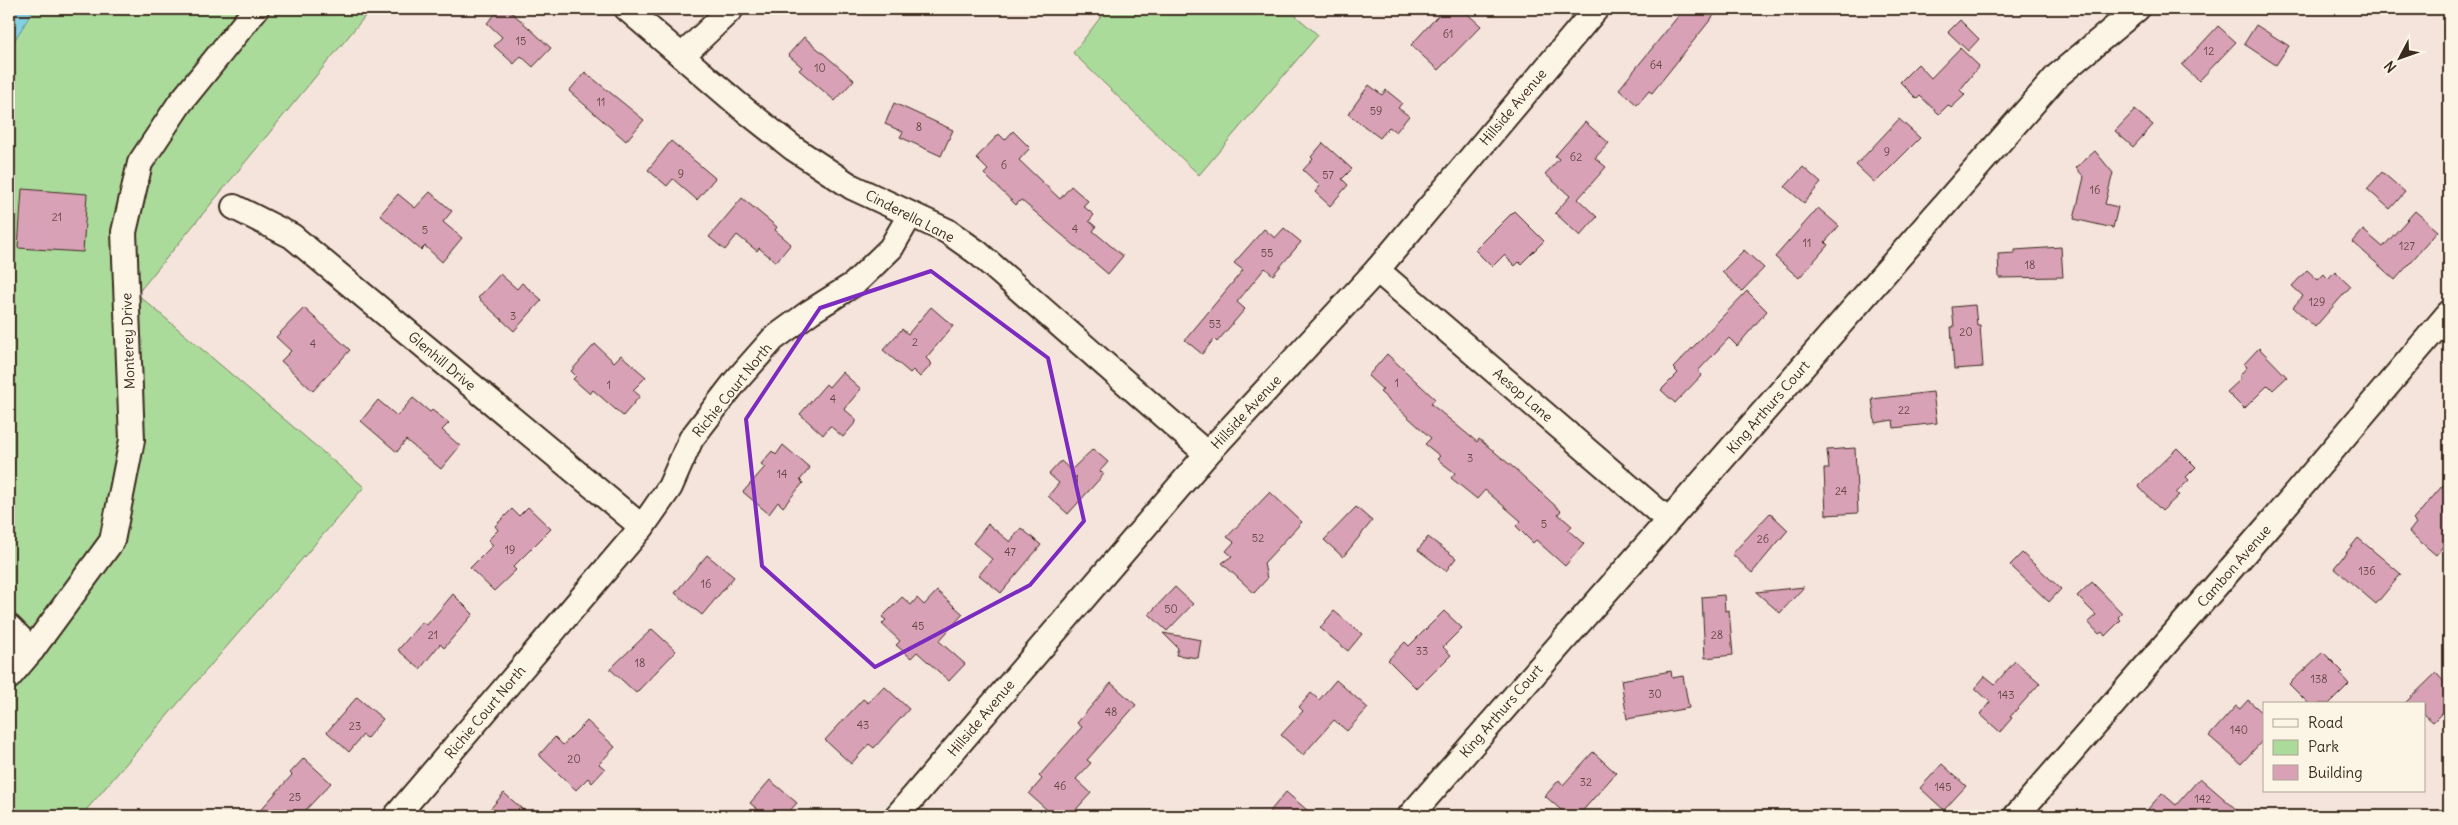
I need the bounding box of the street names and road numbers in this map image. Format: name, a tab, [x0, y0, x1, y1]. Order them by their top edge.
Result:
street label: Hillside Avenue	[1476, 65, 1550, 149]
street label: Cinderella Lane	[862, 186, 958, 246]
street label: Monterey Drive	[117, 292, 139, 390]
street label: Glenhill Drive	[404, 327, 480, 395]
street label: Richie Court North	[688, 339, 776, 441]
street label: King Arthurs Court	[1723, 357, 1814, 457]
street label: Aesop Lane	[1489, 364, 1557, 426]
street label: Hillside Avenue	[1207, 371, 1285, 453]
street label: Cambon Avenue	[2193, 521, 2275, 611]
street label: King Arthurs Court	[1456, 661, 1547, 761]
street label: Richie Court North	[441, 662, 529, 762]
street label: Hillside Avenue	[944, 676, 1018, 760]

